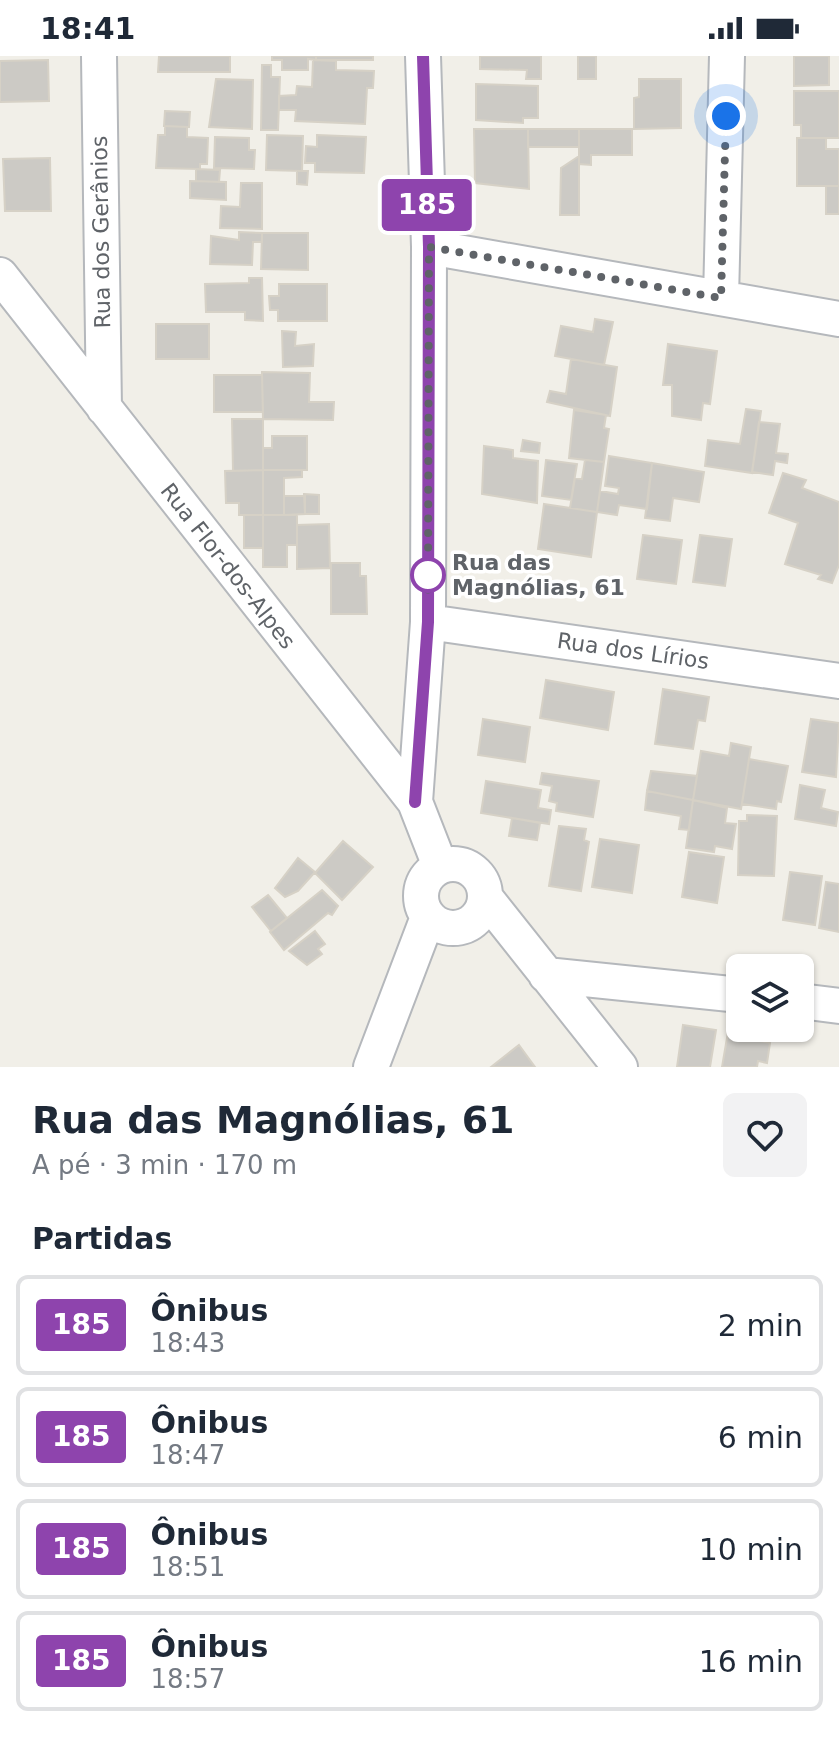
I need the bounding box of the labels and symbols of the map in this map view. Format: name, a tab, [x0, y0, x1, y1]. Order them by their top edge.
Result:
your location	[706, 96, 746, 136]
street label: Rua dos Gerânios	[87, 135, 115, 329]
line badge: 185	[381, 179, 473, 231]
street label: Rua Flor-dos-Alpes	[156, 478, 300, 654]
place label: Rua das Magnólias, 61	[452, 550, 625, 600]
marker: Rua das Magnólias, 61	[411, 558, 445, 592]
street label: Rua dos Lírios	[555, 628, 711, 674]

